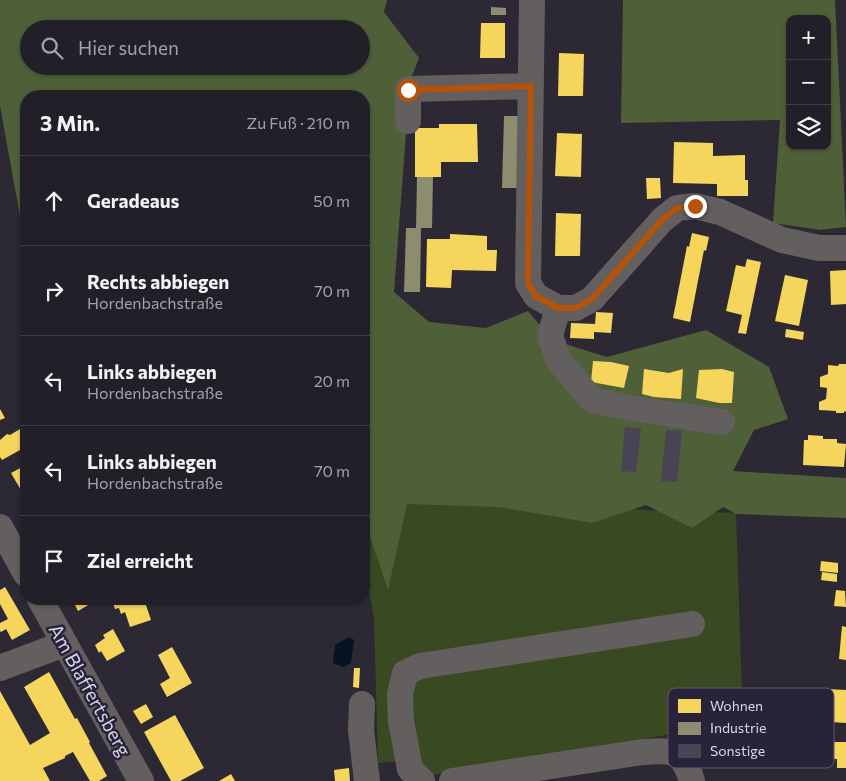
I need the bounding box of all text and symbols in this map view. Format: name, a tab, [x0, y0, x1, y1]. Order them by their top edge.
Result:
map controls	[786, 15, 831, 150]
button: +	[786, 15, 831, 60]
search box	[20, 20, 370, 75]
icon: search	[38, 34, 66, 62]
text: Hier suchen	[78, 36, 179, 59]
button: −	[786, 60, 831, 105]
route start	[397, 79, 420, 102]
button: layers	[786, 105, 831, 150]
text: 3 Min.	[40, 110, 100, 135]
text: Zu Fuß · 210 m	[247, 113, 350, 132]
icon: ahead	[40, 187, 68, 215]
text: Geradeaus	[87, 189, 179, 212]
text: 50 m	[313, 191, 350, 210]
route end	[684, 195, 707, 218]
text: Rechts abbiegen	[87, 270, 229, 293]
icon: right	[40, 277, 68, 305]
text: 70 m	[314, 281, 350, 300]
text: Hordenbachstraße	[87, 293, 223, 312]
text: Links abbiegen	[87, 360, 217, 383]
icon: left	[40, 367, 68, 395]
text: 20 m	[314, 371, 350, 390]
text: Hordenbachstraße	[87, 383, 223, 402]
text: Links abbiegen	[87, 450, 217, 473]
icon: left	[40, 457, 68, 485]
text: 70 m	[314, 461, 350, 480]
text: Hordenbachstraße	[87, 473, 223, 492]
icon: arrive	[40, 547, 68, 575]
text: Ziel erreicht	[87, 549, 193, 572]
street label: Am Blaffertsberg	[45, 620, 136, 760]
legend	[668, 688, 834, 768]
text: Wohnen	[710, 697, 763, 714]
text: Industrie	[710, 719, 767, 736]
text: Sonstige	[710, 742, 765, 759]

